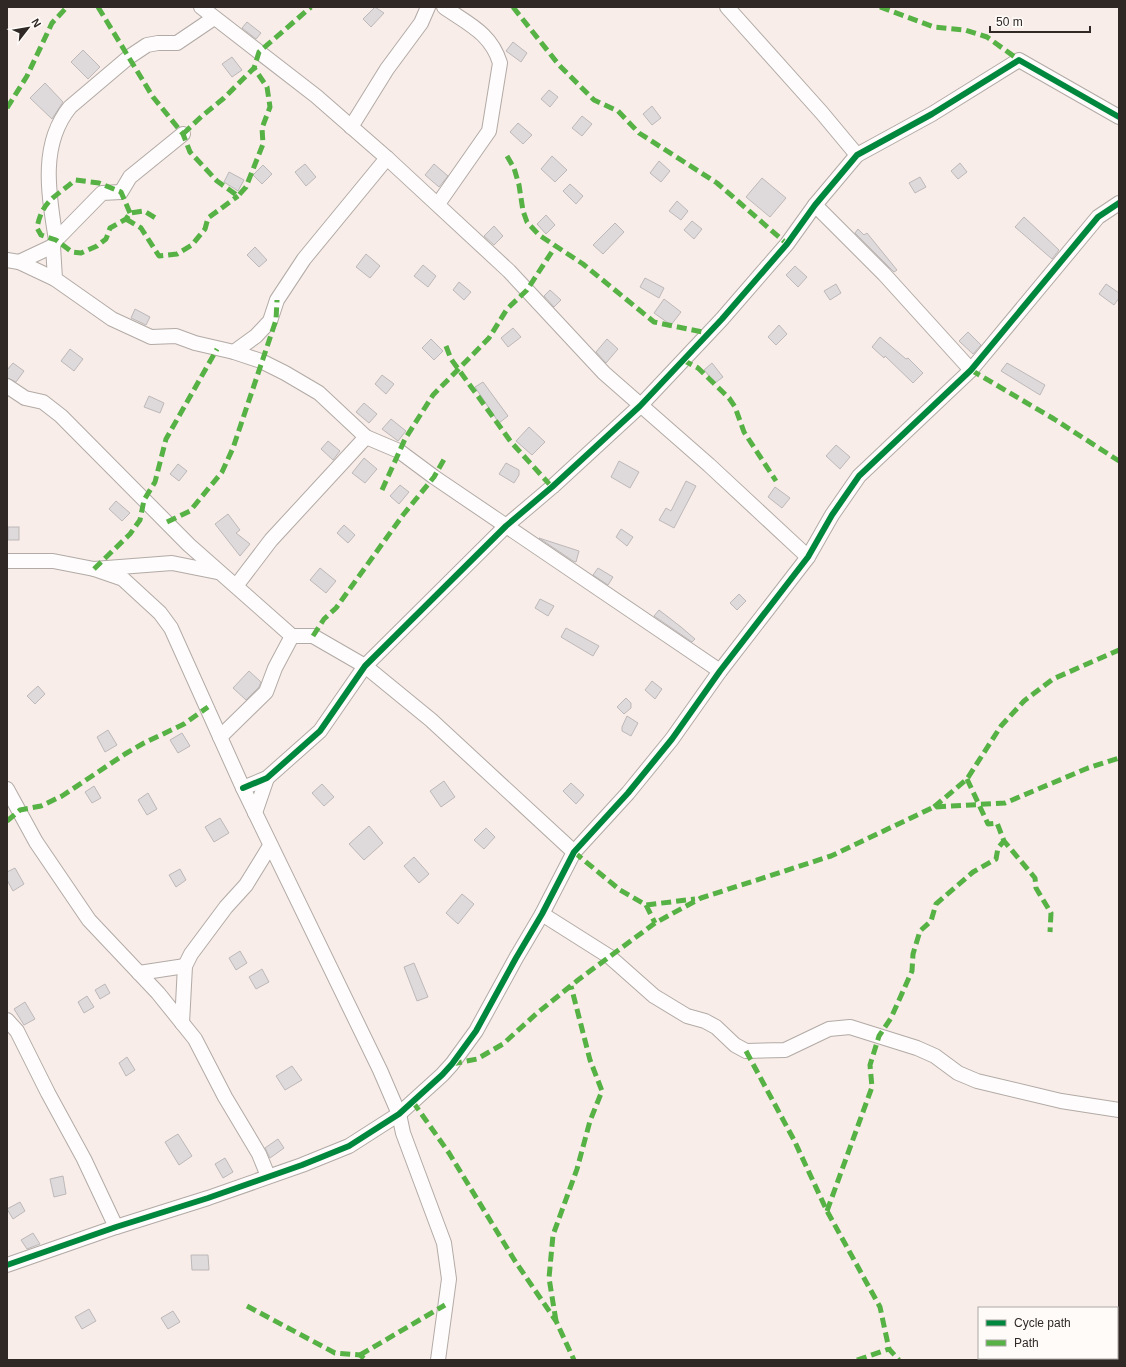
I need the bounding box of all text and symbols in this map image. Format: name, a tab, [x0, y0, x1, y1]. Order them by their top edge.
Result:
north arrow	[8, 8, 48, 48]
scale bar	[990, 8, 1090, 34]
text: 50 m	[996, 15, 1023, 29]
text: N	[29, 16, 44, 29]
legend	[978, 1307, 1118, 1359]
text: Cycle path	[1014, 1316, 1071, 1330]
text: Path	[1014, 1336, 1039, 1350]

